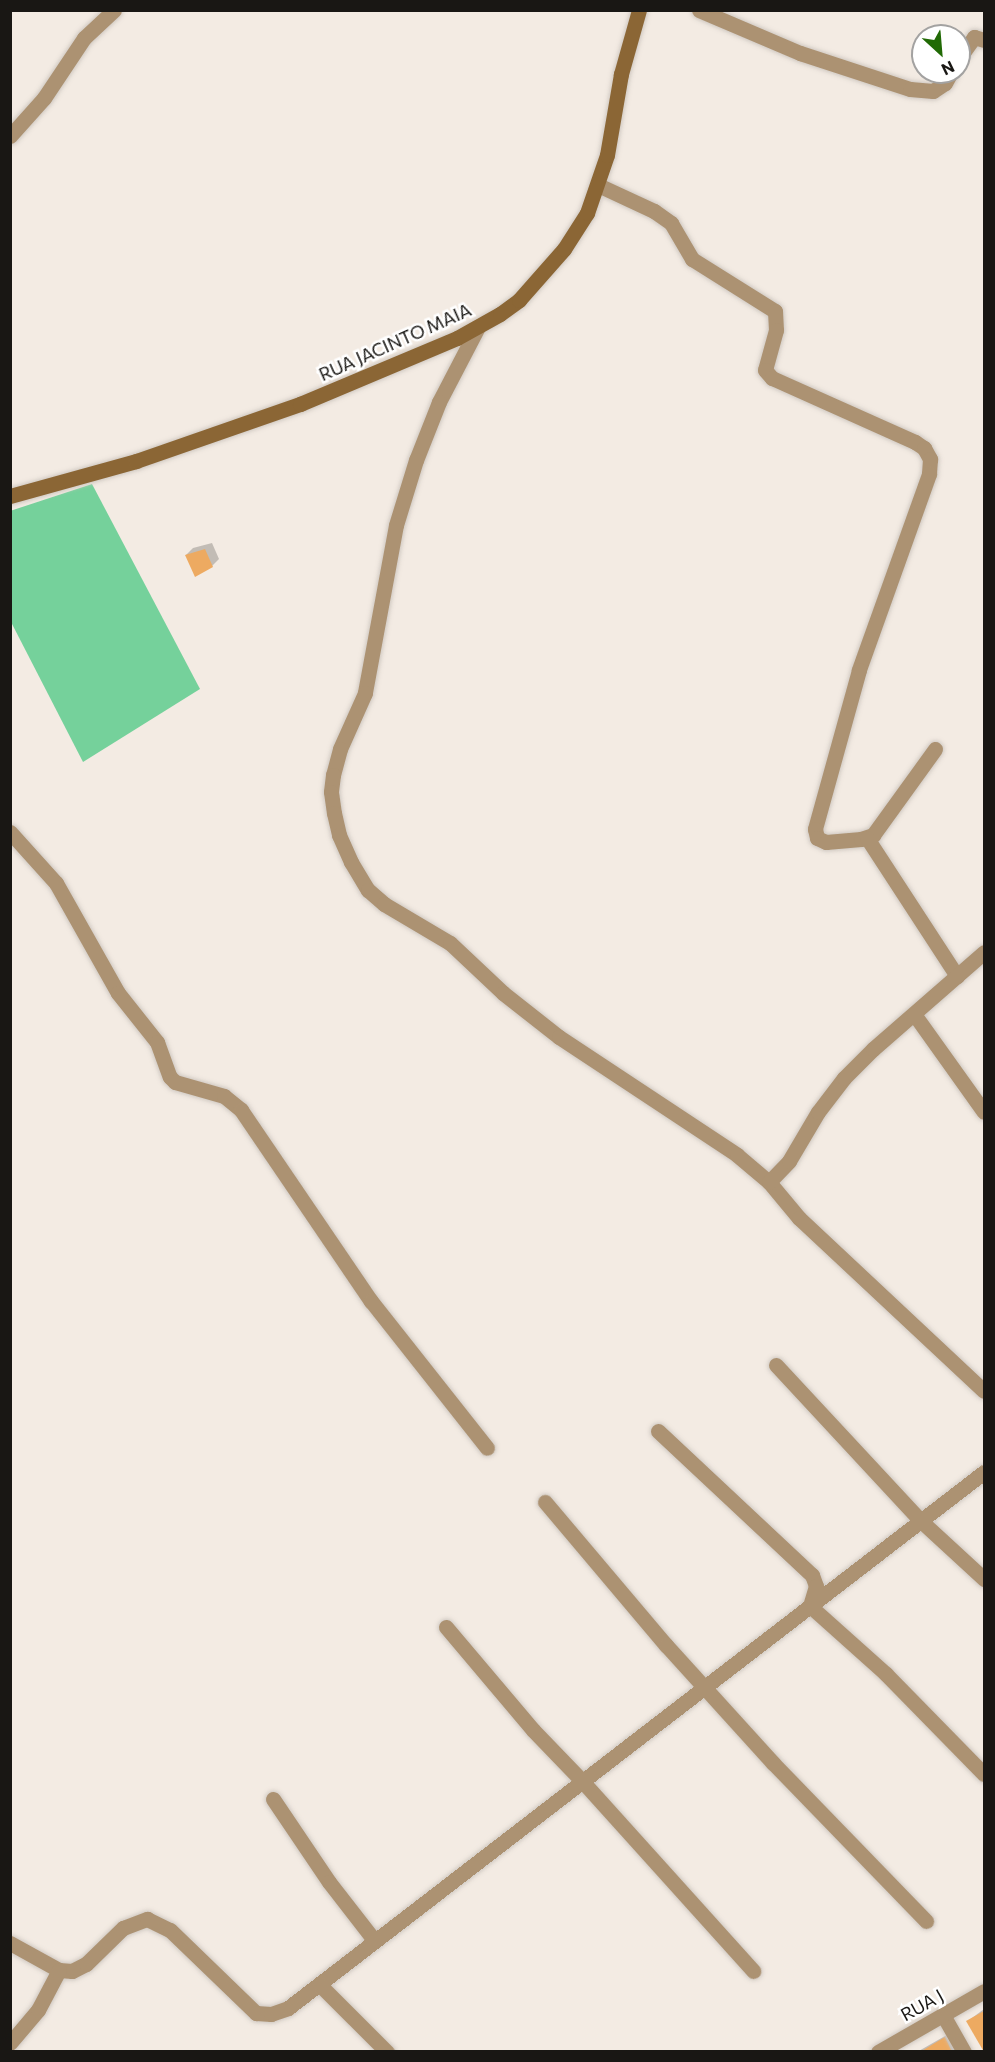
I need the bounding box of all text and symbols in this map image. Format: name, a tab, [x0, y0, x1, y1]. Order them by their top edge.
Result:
north arrow	[911, 24, 971, 84]
text: N	[939, 58, 958, 80]
street label: RUA JACINTO MAIA	[315, 299, 475, 385]
street label: RUA J	[897, 1985, 947, 2025]

